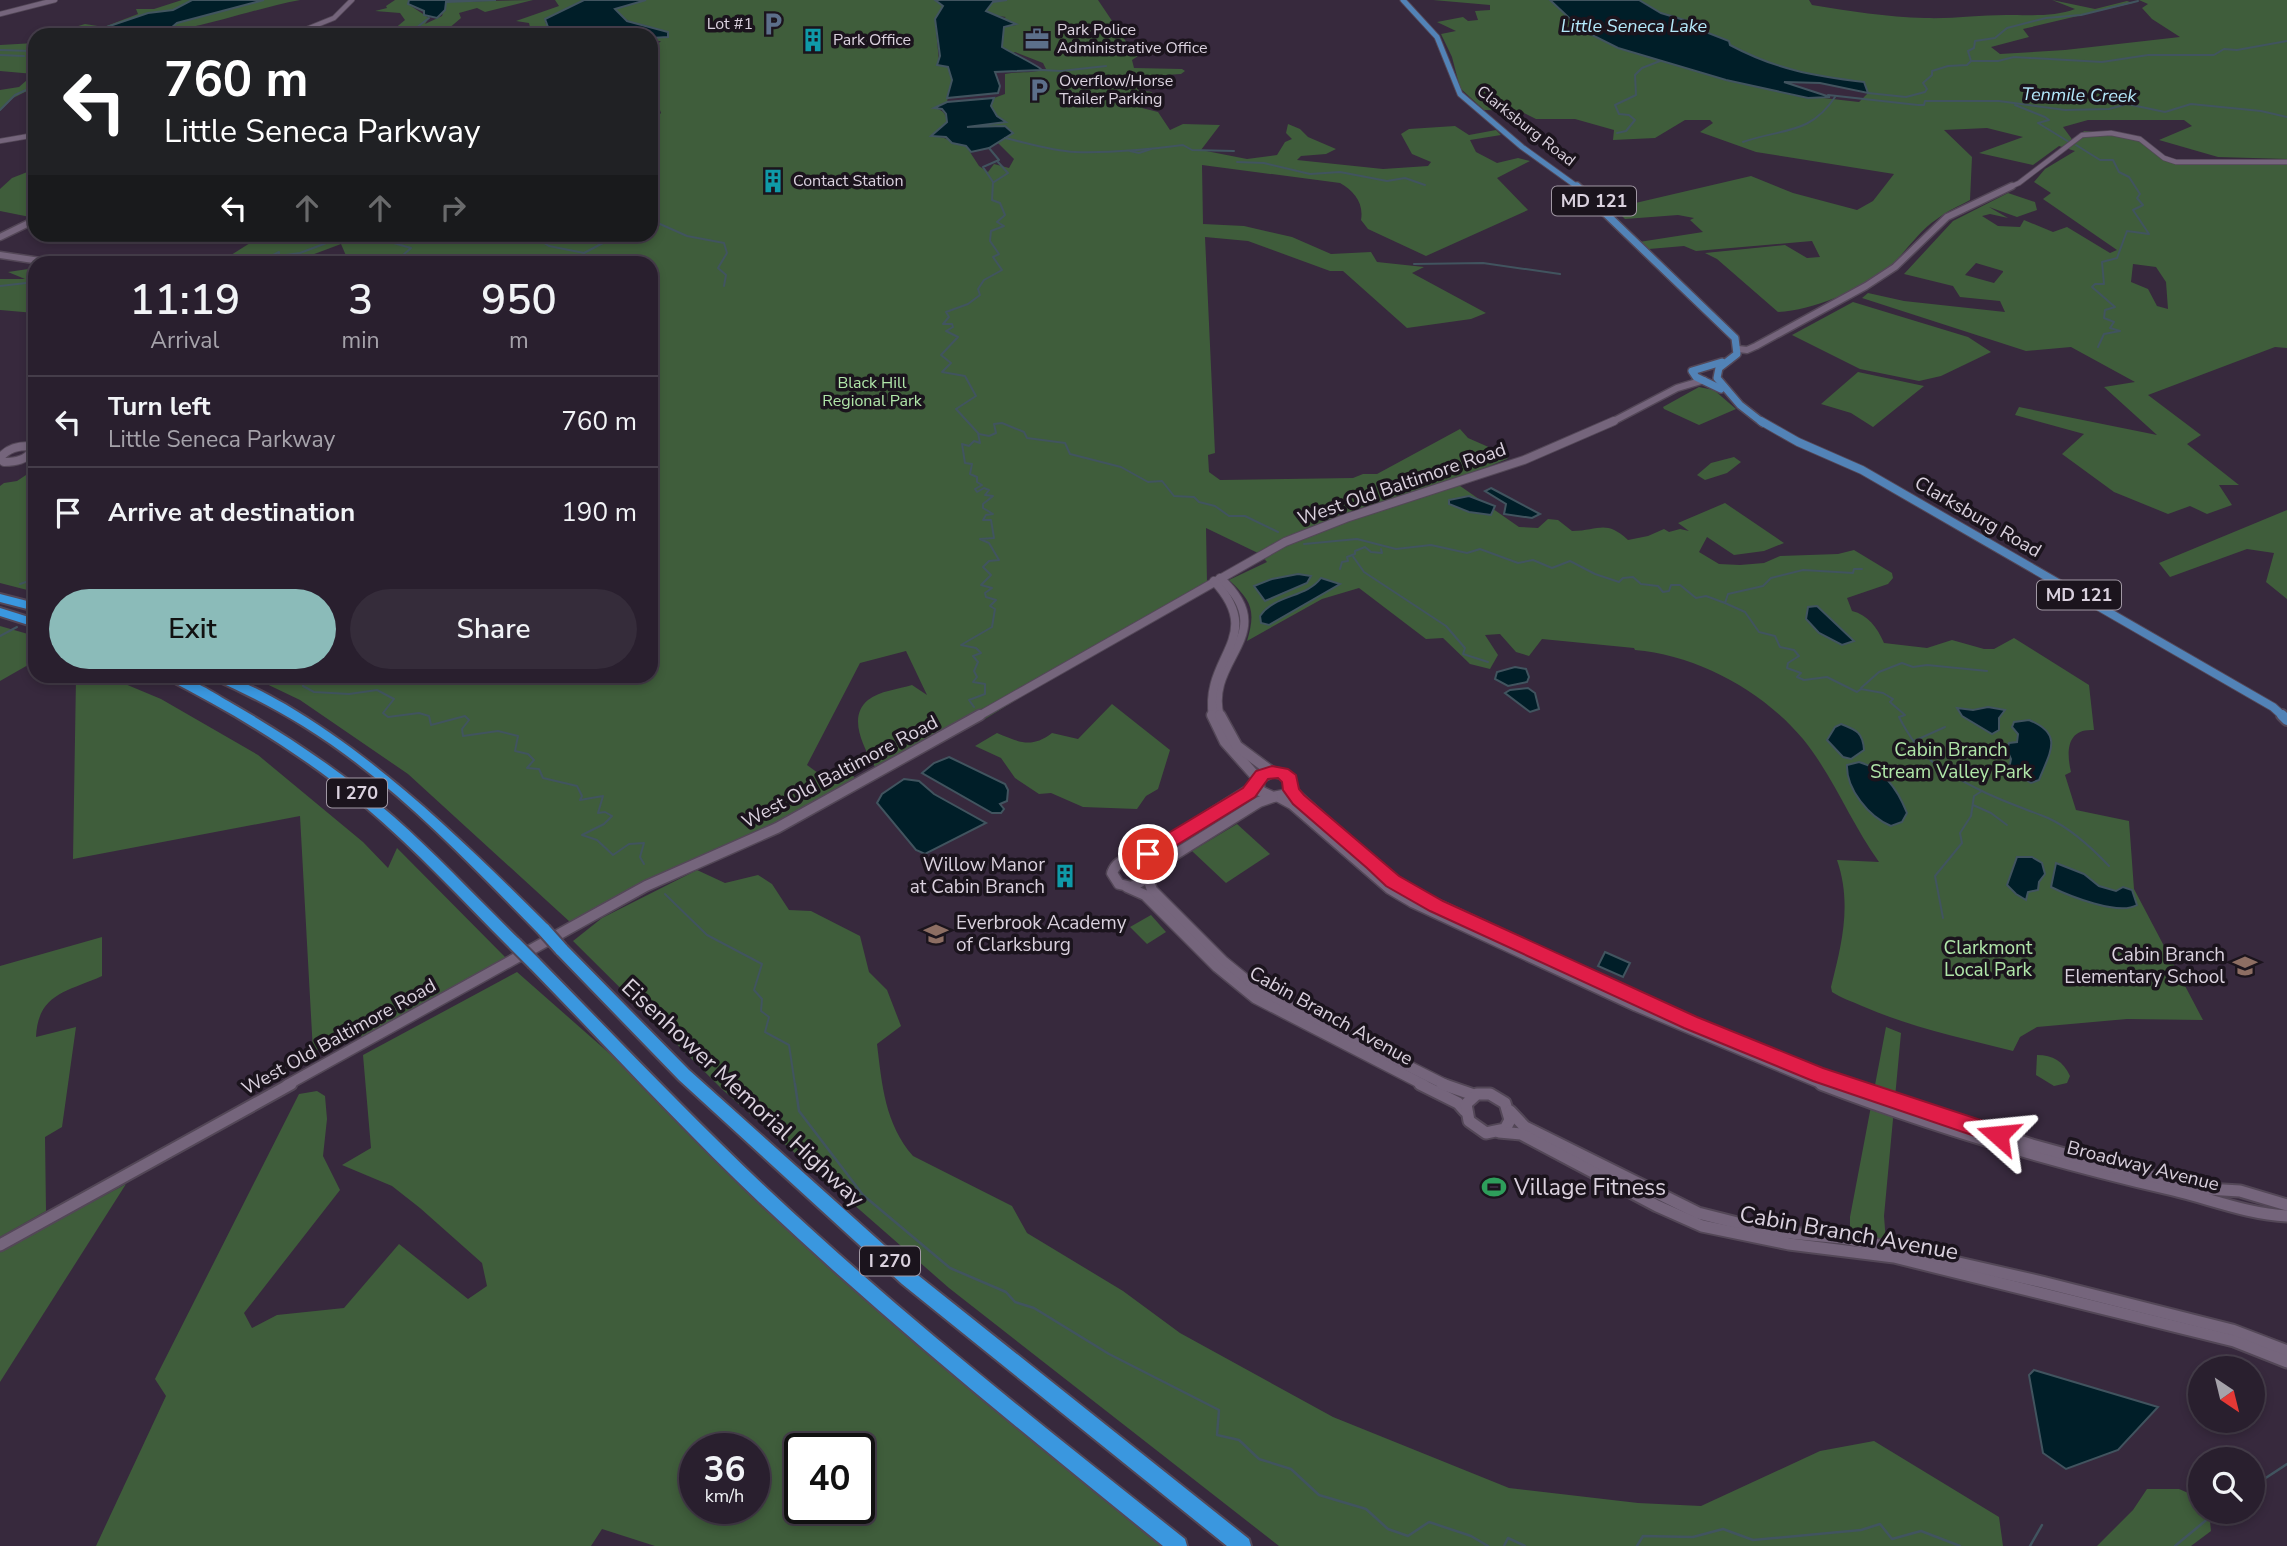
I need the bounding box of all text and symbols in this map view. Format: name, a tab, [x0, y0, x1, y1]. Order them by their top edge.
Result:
parking icon: Lot #1	[759, 10, 787, 38]
place label: Lot #1	[707, 13, 753, 35]
water label: Little Seneca Lake	[1561, 14, 1708, 38]
place label: Park Police Administrative Office	[1057, 19, 1208, 59]
office icon: Park Police Administrative Office	[1023, 25, 1051, 53]
building icon: Park Office	[799, 26, 827, 54]
place label: Park Office	[833, 29, 911, 51]
text: 760 m	[164, 46, 308, 113]
icon: left	[49, 56, 140, 147]
place label: Overflow/Horse Trailer Parking	[1059, 70, 1173, 110]
parking icon: Overflow/Horse Trailer Parking	[1025, 76, 1053, 104]
street label: Clarksburg Road	[1472, 80, 1580, 172]
water label: Tenmile Creek	[2021, 82, 2138, 108]
text: Little Seneca Parkway	[164, 110, 480, 153]
building icon: Contact Station	[759, 167, 787, 195]
place label: Contact Station	[793, 170, 904, 192]
road number: MD 121	[1552, 186, 1636, 216]
icon: left	[215, 189, 253, 227]
icon: ahead	[288, 189, 326, 227]
icon: ahead	[361, 189, 399, 227]
icon: right	[434, 189, 472, 227]
text: 11:19	[129, 272, 240, 329]
text: 3	[348, 272, 373, 329]
text: 950	[481, 272, 557, 329]
text: Arrival	[150, 325, 219, 356]
text: min	[342, 325, 380, 356]
text: m	[509, 325, 529, 356]
park label: Black Hill Regional Park	[822, 372, 923, 412]
text: Turn left	[108, 389, 211, 424]
icon: left	[49, 403, 87, 441]
text: 760 m	[561, 404, 637, 439]
text: Little Seneca Parkway	[108, 424, 335, 455]
street label: West Old Baltimore Road	[1294, 436, 1510, 532]
street label: Clarksburg Road	[1910, 470, 2046, 564]
icon: arrive	[49, 494, 87, 532]
text: Arrive at destination	[108, 495, 355, 530]
text: 190 m	[561, 495, 637, 530]
road number: MD 121	[2037, 580, 2121, 610]
button: Exit	[49, 589, 336, 669]
button: Share	[350, 589, 637, 669]
street label: West Old Baltimore Road	[737, 709, 943, 835]
park label: Cabin Branch Stream Valley Park	[1870, 737, 2033, 785]
road number: I 270	[327, 778, 387, 808]
pin	[1118, 824, 1178, 884]
icon: arrive	[1129, 835, 1167, 873]
place label: Willow Manor at Cabin Branch	[910, 852, 1045, 900]
building icon: Willow Manor at Cabin Branch	[1051, 862, 1079, 890]
place label: Everbrook Academy of Clarksburg	[956, 910, 1127, 958]
school or university icon: Everbrook Academy of Clarksburg	[922, 920, 950, 948]
park label: Clarkmont Local Park	[1943, 935, 2033, 983]
place label: Cabin Branch Elementary School	[2064, 942, 2225, 990]
school or university icon: Cabin Branch Elementary School	[2231, 952, 2259, 980]
street label: Cabin Branch Avenue	[1245, 960, 1417, 1072]
street label: Eisenhower Memorial Highway	[615, 972, 871, 1214]
street label: West Old Baltimore Road	[237, 973, 441, 1101]
position arrow	[1961, 1098, 2035, 1172]
street label: Broadway Avenue	[2064, 1134, 2222, 1198]
place label: Village Fitness	[1513, 1172, 1666, 1203]
sports icon: Village Fitness	[1480, 1173, 1508, 1201]
street label: Cabin Branch Avenue	[1737, 1198, 1961, 1268]
road number: I 270	[860, 1246, 920, 1276]
north arrow	[2188, 1356, 2264, 1433]
map controls	[2188, 1356, 2265, 1524]
speed limit sign: 40	[784, 1433, 875, 1524]
text: 36	[703, 1446, 746, 1493]
button: search	[2188, 1447, 2265, 1524]
text: km/h	[705, 1484, 744, 1508]

